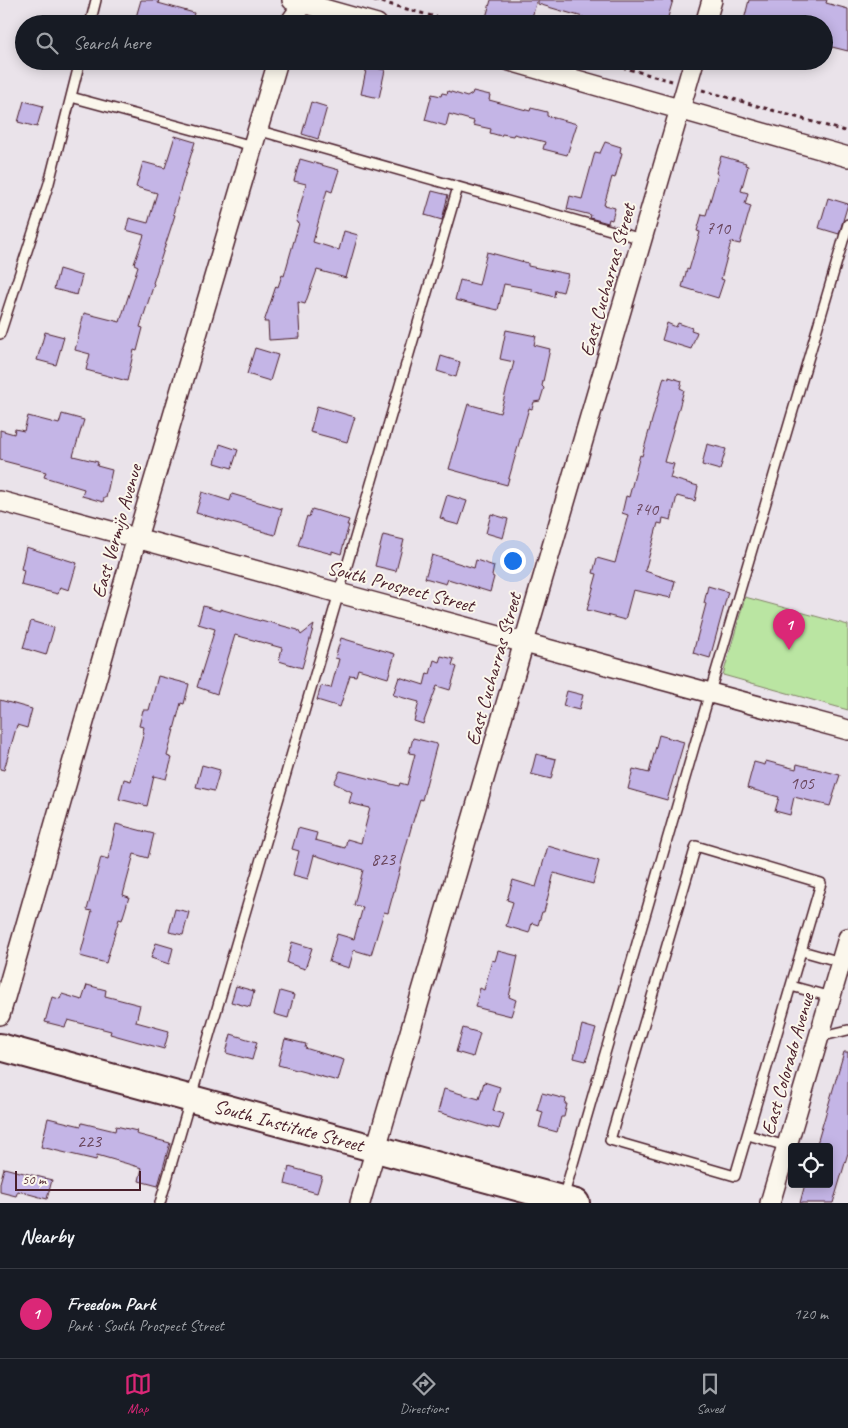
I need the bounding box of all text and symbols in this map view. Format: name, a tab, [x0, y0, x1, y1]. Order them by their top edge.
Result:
search box	[15, 15, 833, 70]
icon: search	[33, 29, 61, 57]
text: Search here	[73, 31, 150, 55]
street label: East Cucharras Street	[574, 199, 642, 359]
house number: 710	[706, 217, 732, 239]
street label: East Vermijo Avenue	[86, 460, 148, 601]
house number: 740	[634, 498, 660, 520]
your location	[500, 548, 526, 574]
street label: South Prospect Street	[325, 555, 479, 619]
street label: East Cucharras Street	[460, 588, 528, 748]
pin: 1	[773, 609, 805, 650]
house number: 105	[790, 772, 815, 794]
house number: 823	[371, 848, 397, 870]
street label: East Colorado Avenue	[755, 989, 820, 1138]
street label: South Institute Street	[211, 1093, 368, 1158]
house number: 223	[77, 1130, 103, 1152]
map controls	[788, 1143, 833, 1188]
button: locate	[788, 1143, 833, 1188]
scale bar	[15, 1168, 141, 1191]
text: 50 m	[22, 1171, 46, 1188]
text: Nearby	[20, 1223, 73, 1249]
text: Freedom Park	[67, 1292, 156, 1316]
text: 1	[32, 1304, 40, 1324]
text: 120 m	[794, 1304, 828, 1324]
text: Park · South Prospect Street	[67, 1316, 224, 1336]
tab: Map	[124, 1370, 152, 1417]
tab: Directions	[400, 1370, 448, 1417]
tab: Saved	[696, 1370, 724, 1417]

